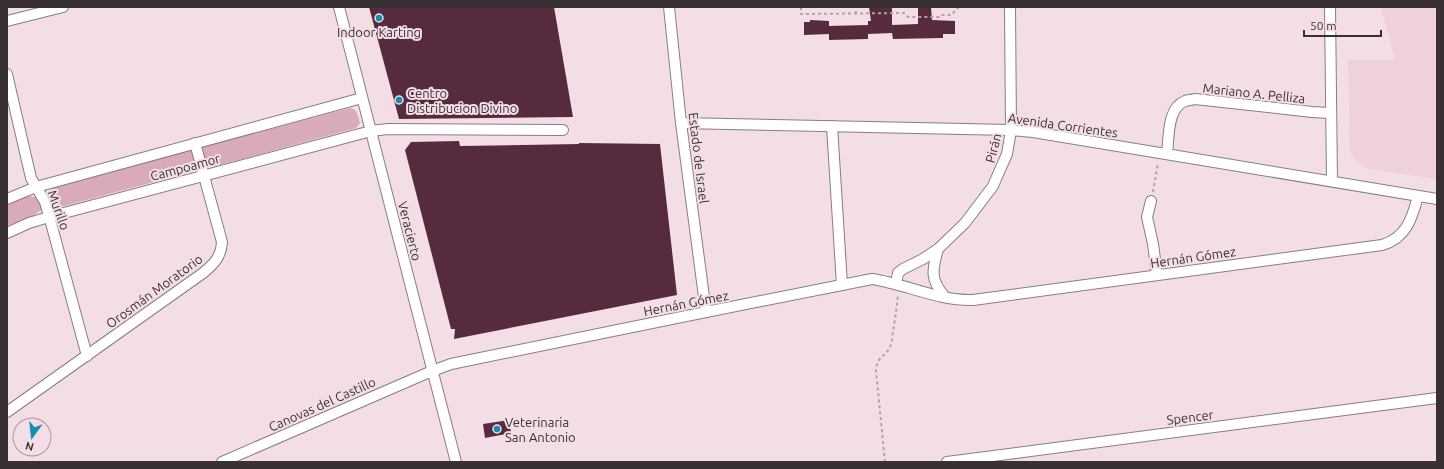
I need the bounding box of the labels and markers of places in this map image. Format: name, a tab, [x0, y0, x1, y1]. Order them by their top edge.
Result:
marker: Indoor Karting	[374, 13, 384, 23]
place label: Indoor Karting	[337, 25, 421, 39]
place label: Centro Distribucion Divino	[407, 86, 517, 115]
marker: Centro Distribucion Divino	[394, 95, 404, 105]
place label: Veterinaria San Antonio	[505, 415, 576, 444]
marker: Veterinaria San Antonio	[492, 424, 502, 434]

